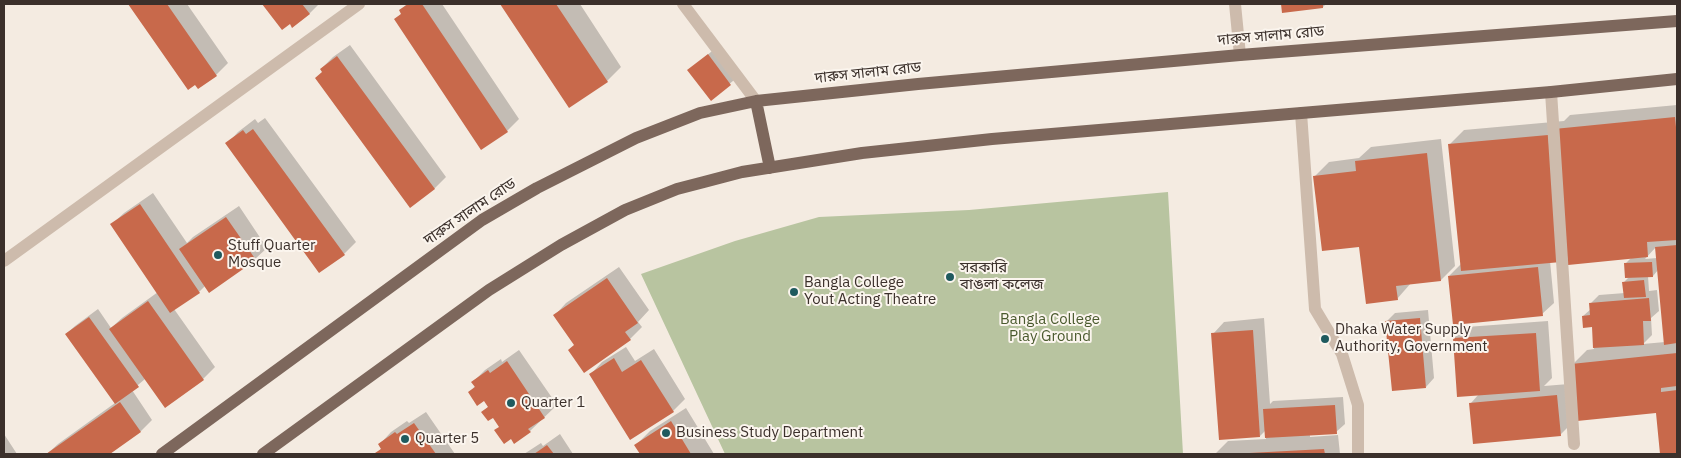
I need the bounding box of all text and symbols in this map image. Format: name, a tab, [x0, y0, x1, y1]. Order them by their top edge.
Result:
street label: দারুস সালাম রোড	[1217, 22, 1325, 50]
street label: দারুস সালাম রোড	[814, 58, 922, 88]
street label: দারুস সালাম রোড	[421, 175, 519, 249]
place label: Stuff Quarter Mosque	[228, 237, 315, 272]
marker: Stuff Quarter Mosque	[212, 249, 224, 261]
place label: সরকারি বাঙলা কলেজ	[960, 259, 1044, 294]
marker: সরকারি বাঙলা কলেজ	[944, 271, 956, 283]
place label: Bangla College Yout Acting Theatre	[804, 274, 936, 309]
marker: Bangla College Yout Acting Theatre	[788, 286, 800, 298]
park label: Bangla College Play Ground	[1000, 311, 1100, 346]
place label: Dhaka Water Supply Authority, Government	[1335, 321, 1487, 356]
marker: Dhaka Water Supply Authority, Government	[1319, 333, 1331, 345]
place label: Quarter 1	[521, 394, 585, 412]
marker: Quarter 1	[505, 397, 517, 409]
place label: Business Study Department	[676, 424, 863, 442]
marker: Business Study Department	[660, 427, 672, 439]
place label: Quarter 5	[415, 430, 479, 448]
marker: Quarter 5	[399, 433, 411, 445]

